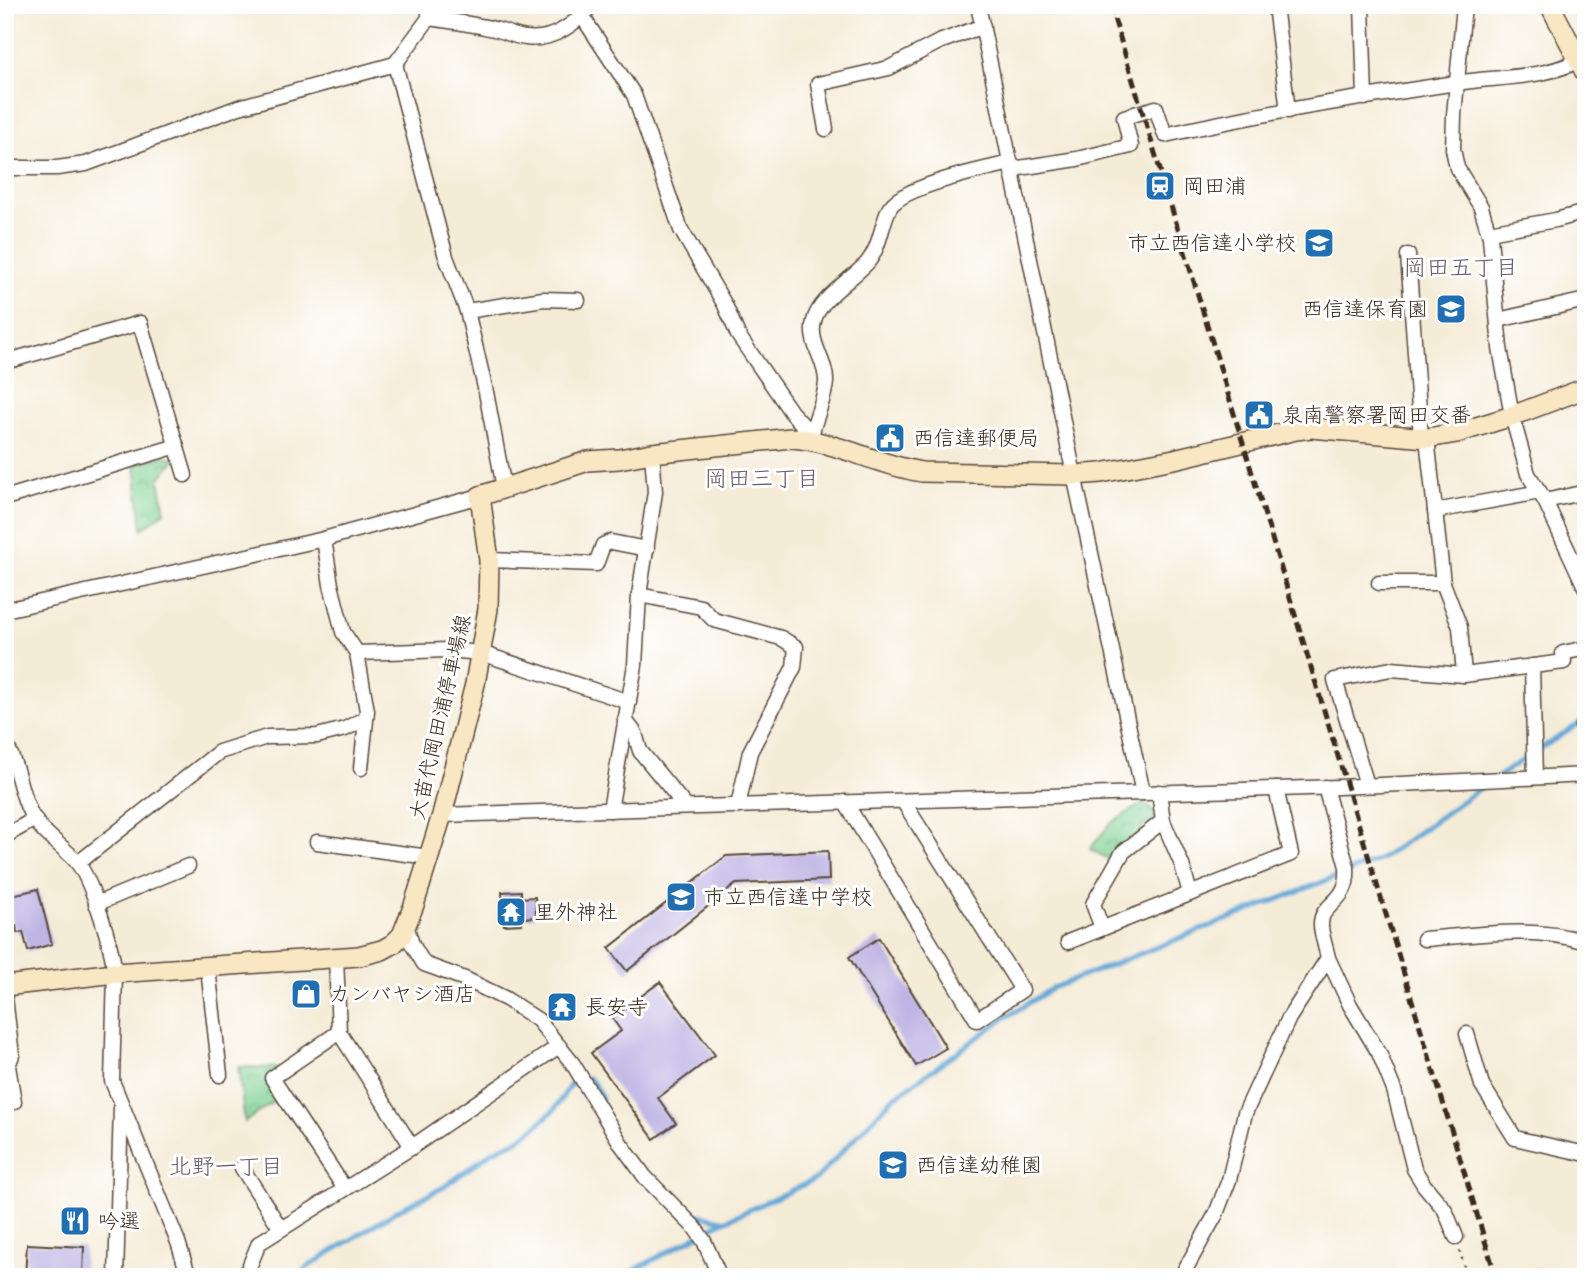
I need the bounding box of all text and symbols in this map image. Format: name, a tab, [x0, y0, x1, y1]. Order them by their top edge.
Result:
place label: 岡田浦	[1183, 168, 1246, 200]
station icon: 岡田浦	[1143, 169, 1177, 203]
place label: 市立西信達小学校	[1128, 225, 1296, 257]
school or university icon: 市立西信達小学校	[1302, 226, 1336, 260]
district label: 岡田五丁目	[1404, 248, 1519, 283]
place label: 西信達保育園	[1302, 291, 1428, 323]
school or university icon: 西信達保育園	[1434, 292, 1468, 326]
place label: 泉南警察署岡田交番	[1282, 397, 1471, 429]
public building icon: 泉南警察署岡田交番	[1242, 398, 1276, 432]
place label: 西信達郵便局	[913, 420, 1039, 452]
public building icon: 西信達郵便局	[873, 421, 907, 455]
district label: 岡田三丁目	[705, 459, 820, 494]
street label: 大苗代岡田浦停車場線	[399, 611, 477, 822]
place label: 市立西信達中学校	[704, 879, 872, 911]
school or university icon: 市立西信達中学校	[664, 880, 698, 914]
place label: 里外神社	[534, 894, 618, 926]
temple icon: 里外神社	[494, 895, 528, 929]
place label: カンバヤシ酒店	[329, 976, 475, 1008]
shop icon: カンバヤシ酒店	[289, 977, 323, 1011]
place label: 長安寺	[585, 989, 648, 1021]
temple icon: 長安寺	[545, 990, 579, 1024]
district label: 北野一丁目	[169, 1147, 284, 1182]
place label: 西信達幼稚園	[916, 1147, 1042, 1179]
school or university icon: 西信達幼稚園	[876, 1148, 910, 1182]
place label: 吟選	[98, 1203, 140, 1235]
restaurant icon: 吟選	[58, 1204, 92, 1238]

